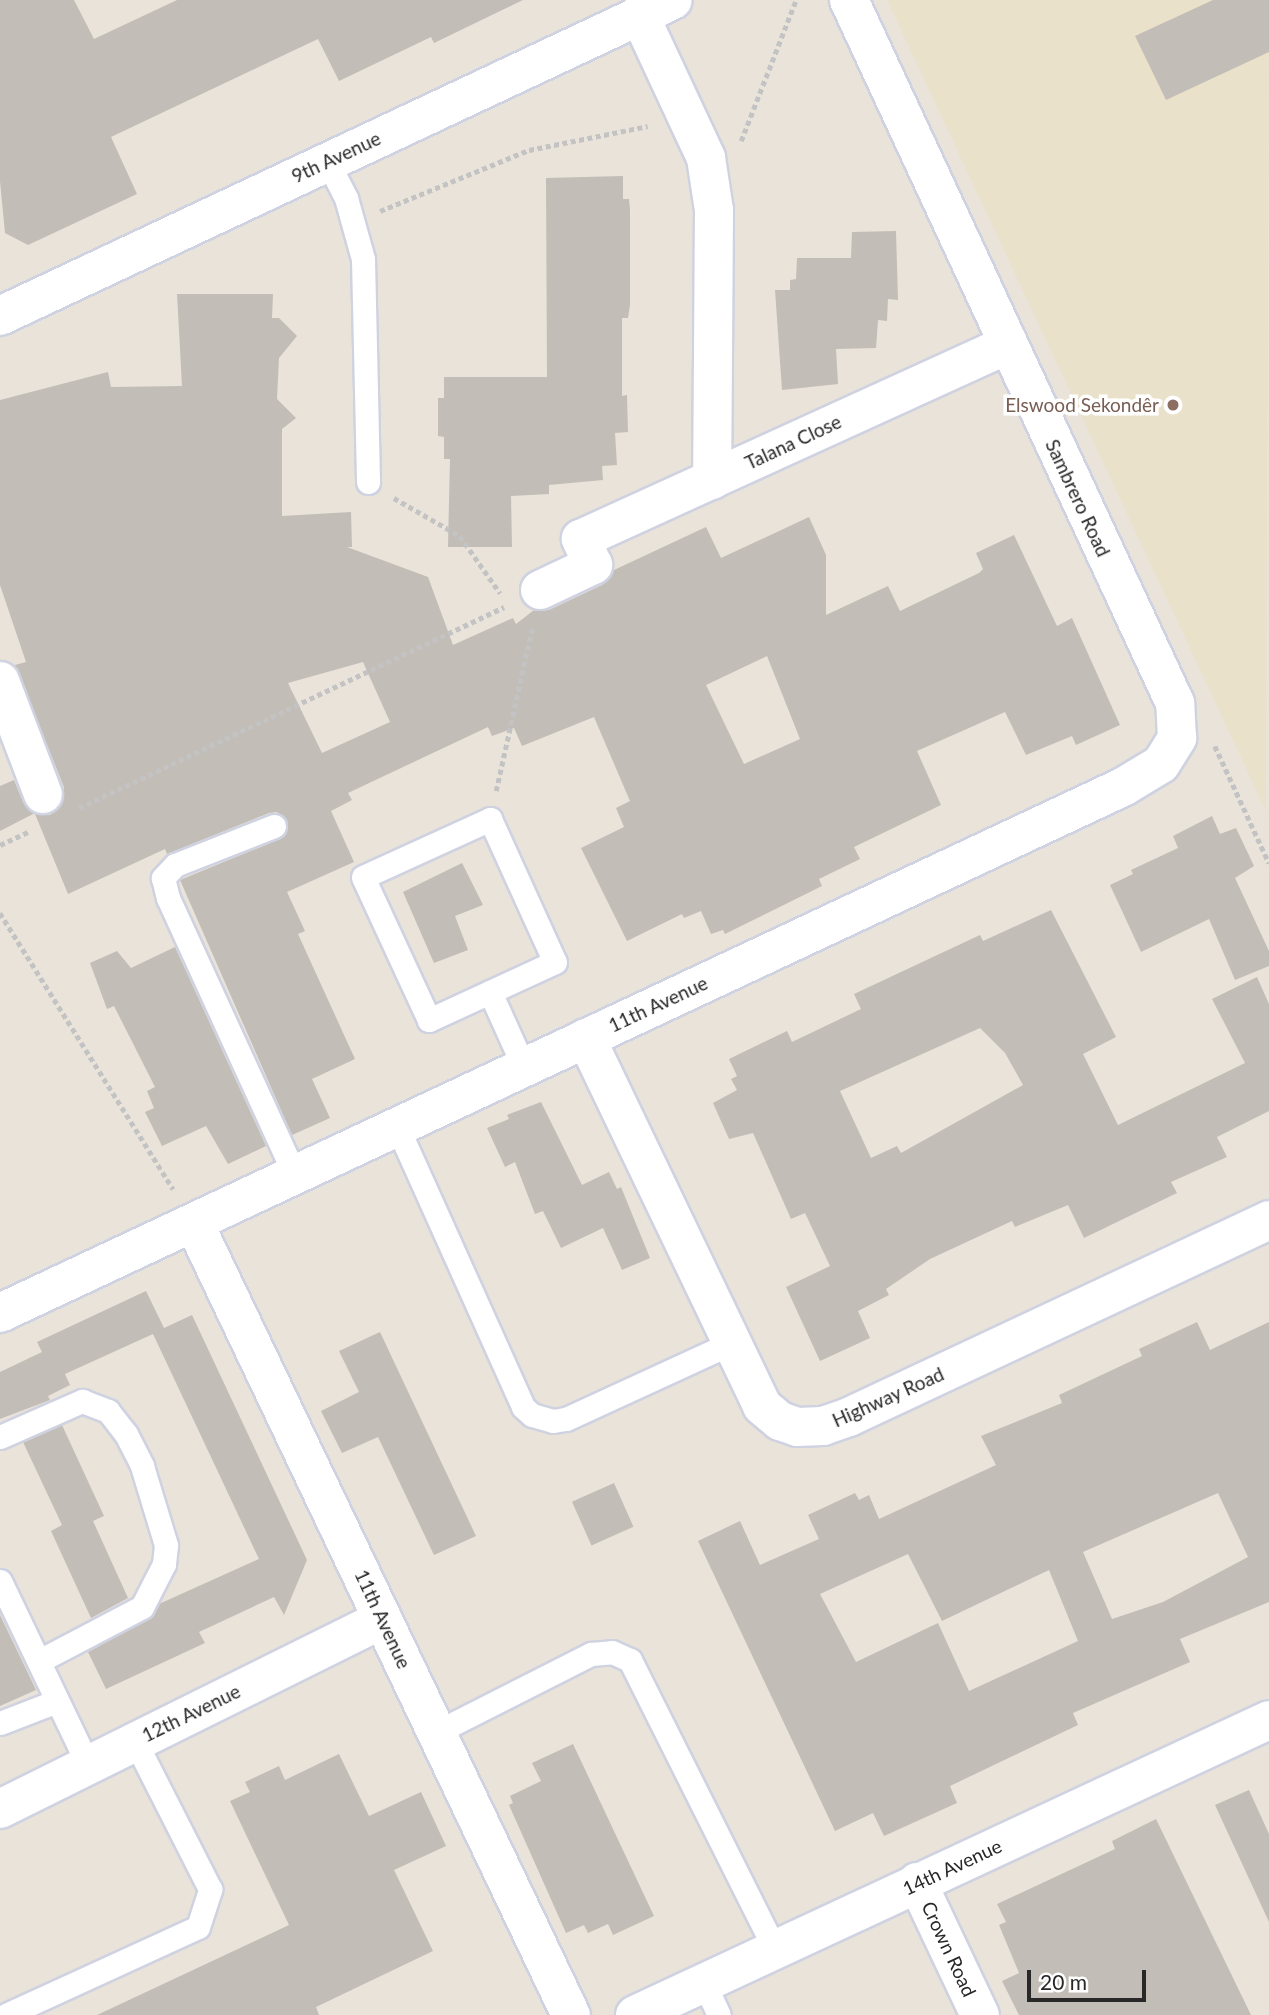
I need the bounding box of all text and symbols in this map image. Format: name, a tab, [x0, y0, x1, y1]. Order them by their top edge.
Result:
street label: 9th Avenue	[288, 126, 384, 188]
place label: Elswood Sekondêr	[1005, 394, 1159, 416]
marker: Elswood Sekondêr	[1165, 397, 1181, 413]
street label: Talana Close	[741, 410, 845, 474]
street label: Sambrero Road	[1041, 436, 1115, 560]
street label: 11th Avenue	[605, 971, 711, 1037]
street label: Highway Road	[828, 1362, 948, 1432]
street label: 11th Avenue	[350, 1566, 416, 1672]
street label: 12th Avenue	[138, 1679, 244, 1747]
street label: 14th Avenue	[899, 1834, 1005, 1900]
street label: Crown Road	[917, 1898, 981, 2000]
scale bar	[1031, 1955, 1150, 1999]
text: 20 m	[1040, 1969, 1087, 1994]

